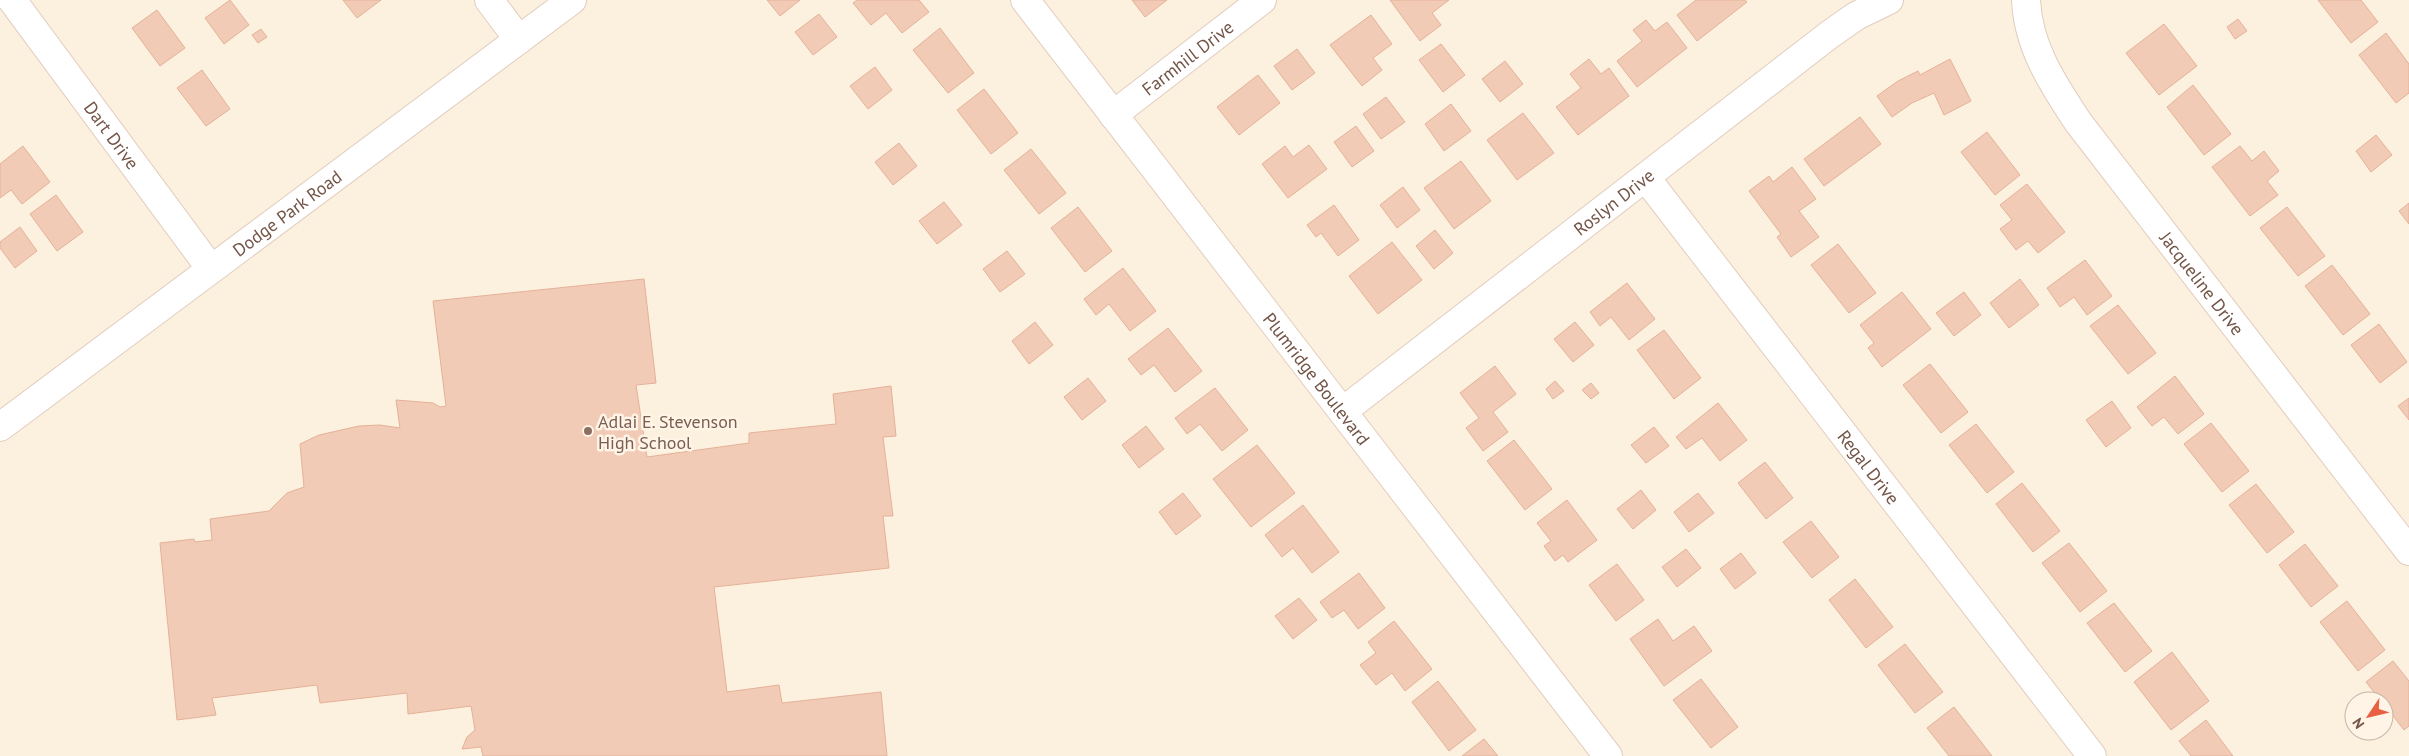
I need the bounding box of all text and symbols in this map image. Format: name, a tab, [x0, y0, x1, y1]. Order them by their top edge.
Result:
street label: Farmhill Drive	[1137, 15, 1238, 100]
street label: Dart Drive	[79, 97, 145, 174]
street label: Roslyn Drive	[1569, 163, 1658, 240]
street label: Dodge Park Road	[228, 165, 346, 261]
street label: Jacqueline Drive	[2155, 226, 2250, 340]
street label: Plumridge Boulevard	[1259, 308, 1375, 449]
place label: Adlai E. Stevenson High School	[598, 410, 738, 454]
marker: Adlai E. Stevenson High School	[582, 425, 594, 437]
street label: Regal Drive	[1833, 425, 1905, 509]
north arrow	[2344, 691, 2394, 741]
text: N	[2348, 715, 2368, 732]

